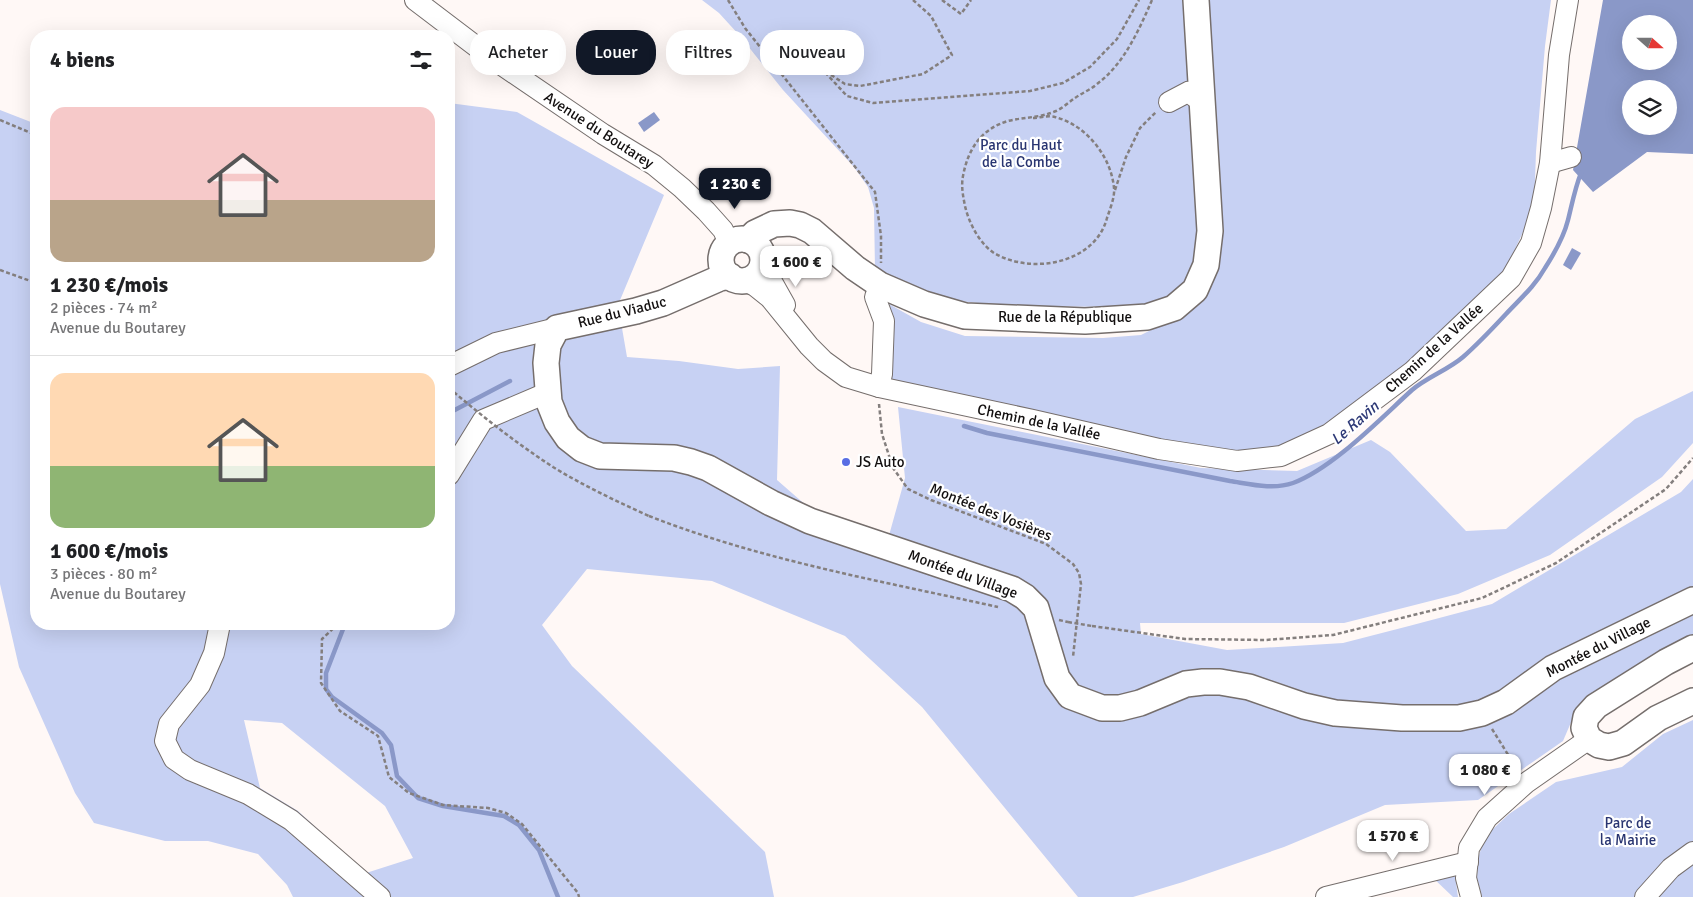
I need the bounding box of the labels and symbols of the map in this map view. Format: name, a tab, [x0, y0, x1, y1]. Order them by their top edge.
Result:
north arrow	[1622, 15, 1678, 70]
street label: Avenue du Boutarey	[541, 88, 657, 172]
park label: Parc du Haut de la Combe	[980, 136, 1062, 171]
pin: 1 230 €	[689, 168, 781, 210]
pin: 1 600 €	[750, 246, 842, 288]
street label: Rue du Viaduc	[576, 292, 668, 332]
street label: Chemin de la Vallée	[1381, 299, 1487, 397]
street label: Rue de la République	[998, 308, 1132, 326]
water label: Le Ravin	[1327, 396, 1384, 449]
street label: Chemin de la Vallée	[976, 400, 1102, 444]
place label: JS Auto	[856, 453, 905, 471]
marker: JS Auto	[840, 456, 852, 468]
street label: Montée des Vosières	[927, 479, 1055, 545]
street label: Montée du Village	[906, 546, 1020, 602]
street label: Montée du Village	[1543, 613, 1653, 681]
pin: 1 080 €	[1439, 754, 1531, 796]
park label: Parc de la Mairie	[1600, 814, 1656, 849]
pin: 1 570 €	[1347, 820, 1439, 862]

